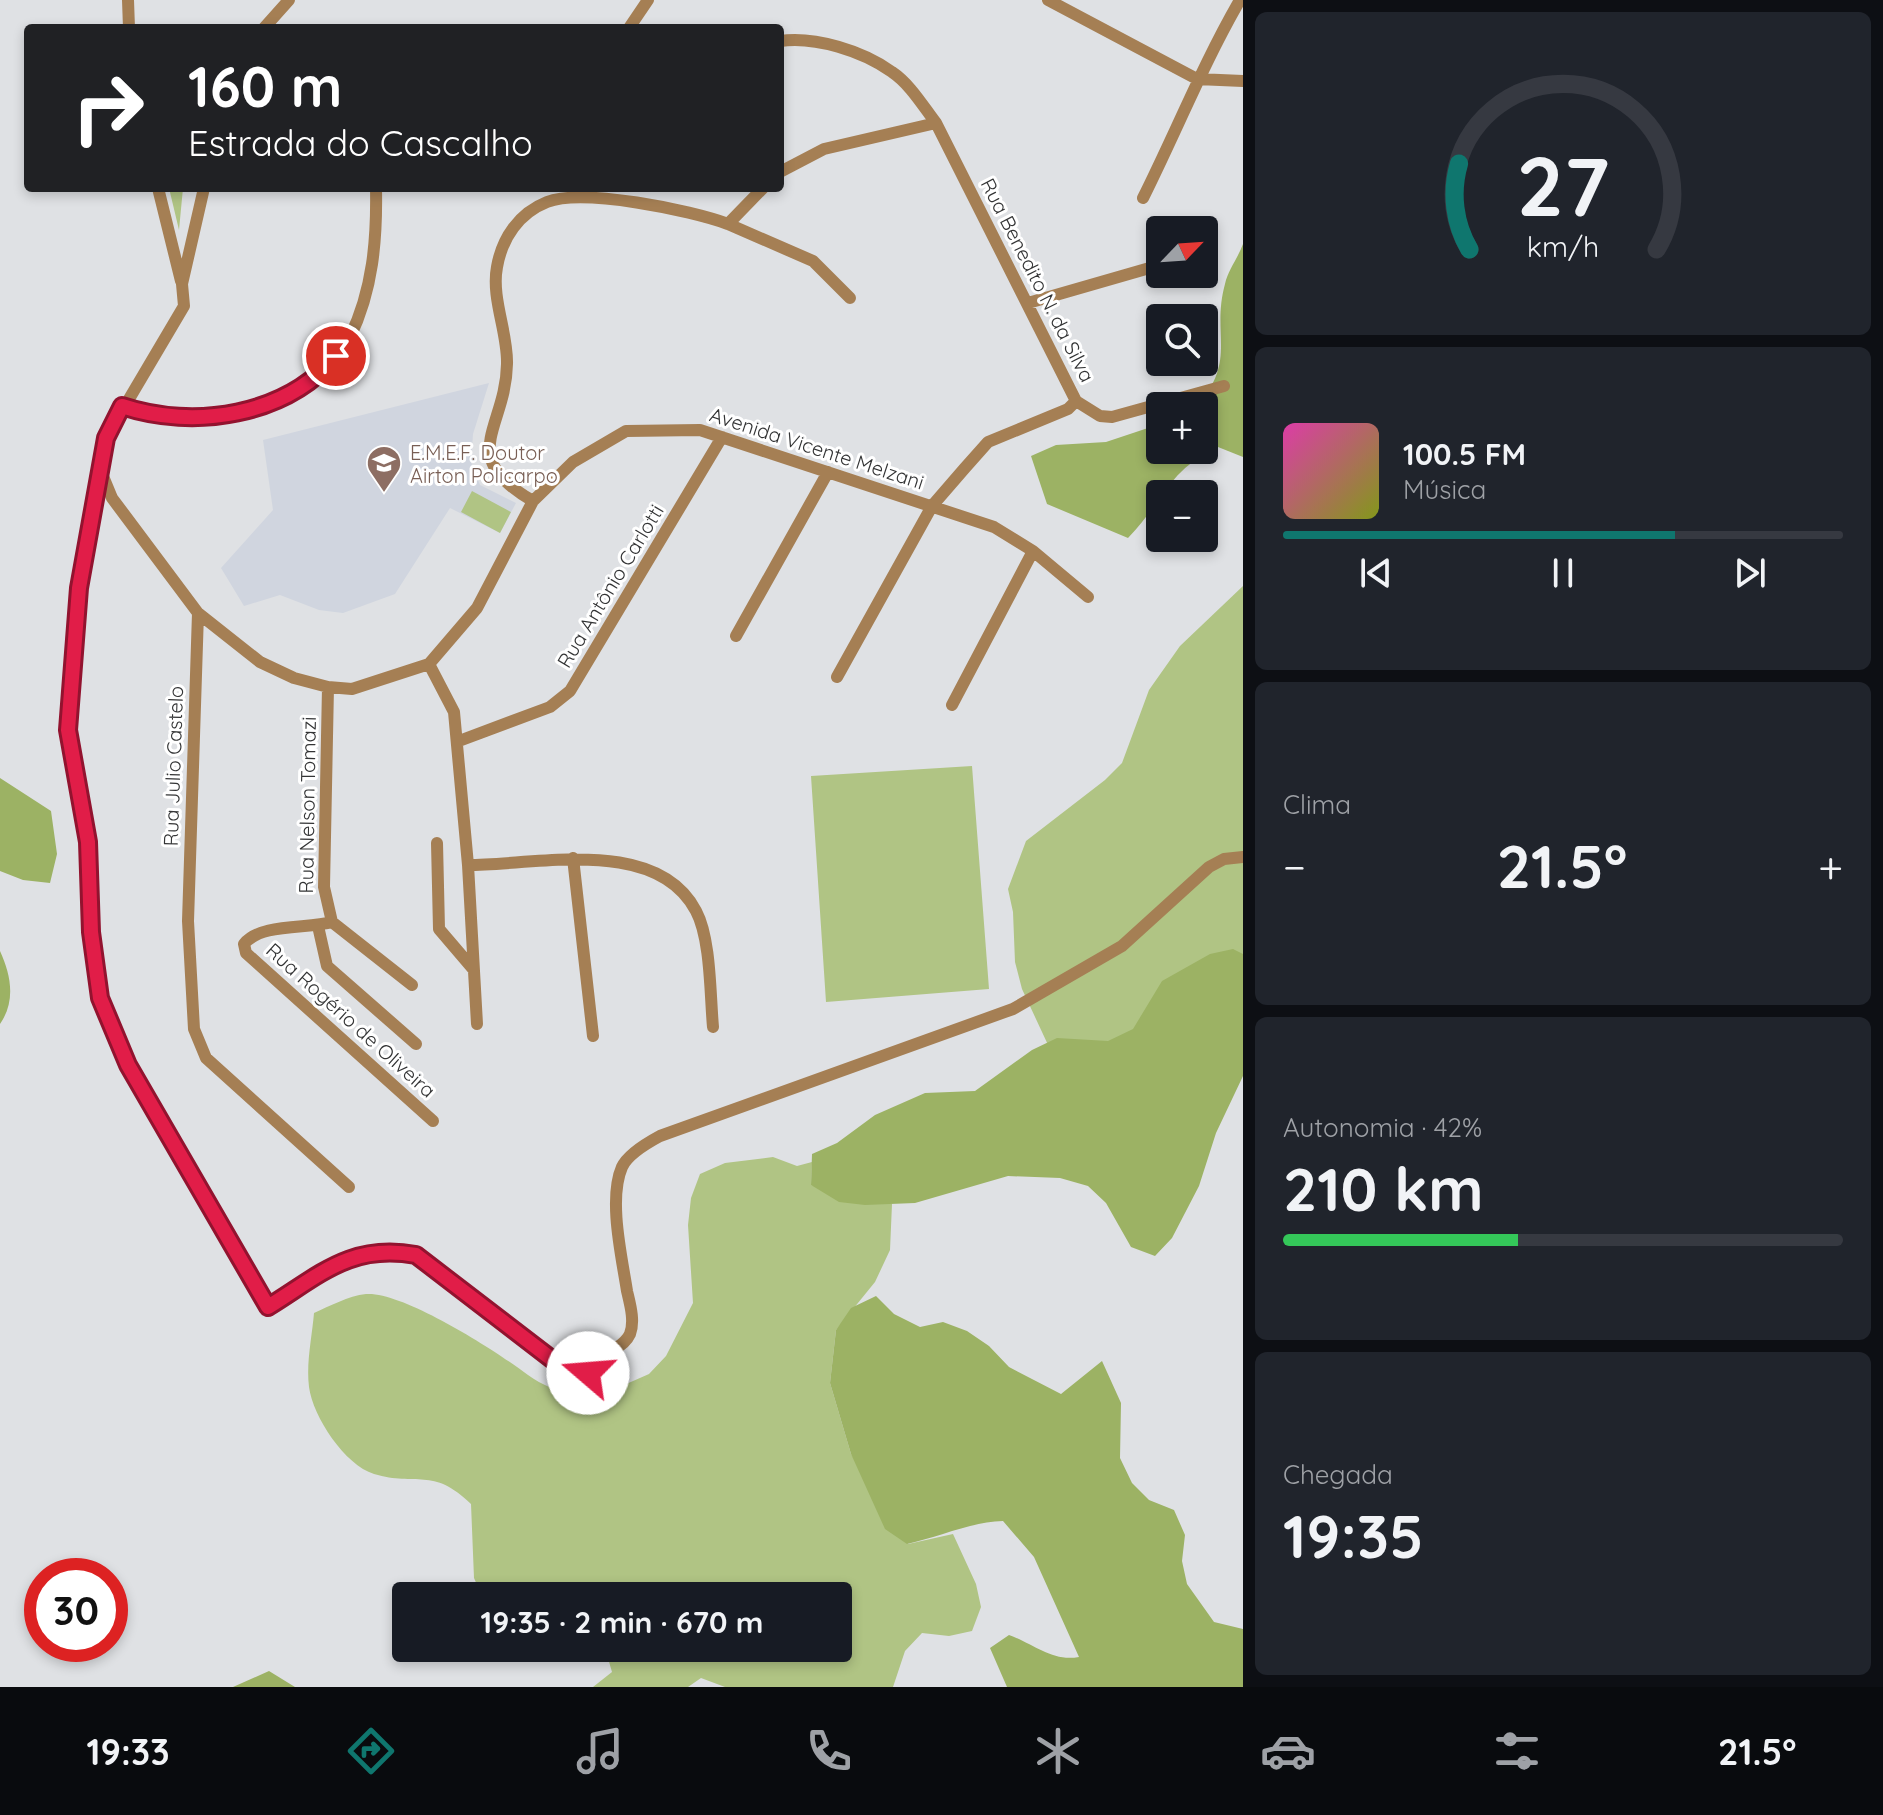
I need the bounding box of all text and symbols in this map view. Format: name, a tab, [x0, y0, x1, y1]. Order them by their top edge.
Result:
text: 160 m	[188, 51, 342, 121]
icon: right	[56, 56, 160, 160]
text: Estrada do Cascalho	[188, 120, 533, 165]
text: 27	[1516, 132, 1610, 236]
street label: Rua Benedito N. da Silva	[976, 174, 1100, 386]
north arrow	[1146, 216, 1218, 288]
map controls	[1146, 216, 1218, 552]
text: km/h	[1527, 228, 1599, 264]
button: search	[1146, 304, 1218, 376]
pin	[302, 322, 370, 390]
icon: arrive	[314, 334, 358, 378]
button: +	[1146, 392, 1218, 464]
street label: Avenida Vicente Melzani	[707, 402, 927, 494]
text: 100.5 FM	[1403, 435, 1526, 473]
place label: E.M.E.F. Doutor Airton Policarpo	[410, 440, 558, 488]
school or university icon: E.M.E.F. Doutor Airton Policarpo	[365, 444, 403, 494]
text: Música	[1403, 473, 1486, 506]
button: −	[1146, 480, 1218, 552]
street label: Rua Antônio Carlotti	[551, 500, 669, 672]
icon: previous	[1354, 551, 1398, 595]
icon: pause	[1541, 551, 1585, 595]
icon: next	[1728, 551, 1772, 595]
street label: Rua Julio Castelo	[158, 685, 188, 847]
street label: Rua Nelson Tomazi	[293, 716, 321, 894]
text: Clima	[1283, 788, 1351, 821]
text: 21.5°	[1497, 828, 1627, 903]
text: −	[1283, 839, 1306, 894]
text: +	[1818, 839, 1843, 894]
street label: Rua Rogério de Oliveira	[261, 937, 441, 1103]
text: Autonomia · 42%	[1283, 1111, 1482, 1144]
text: 210 km	[1283, 1151, 1484, 1226]
position arrow	[546, 1331, 630, 1415]
text: Chegada	[1283, 1458, 1393, 1491]
text: 19:35	[1283, 1498, 1424, 1573]
speed limit sign: 30	[24, 1558, 128, 1662]
text: 19:35 · 2 min · 670 m	[481, 1603, 763, 1641]
icon: directions	[343, 1723, 399, 1779]
icon: music	[572, 1723, 628, 1779]
icon: phone	[801, 1723, 857, 1779]
icon: climate	[1030, 1723, 1086, 1779]
icon: car	[1260, 1723, 1316, 1779]
icon: filters	[1489, 1723, 1545, 1779]
text: 19:33	[87, 1729, 170, 1774]
text: 21.5°	[1718, 1729, 1796, 1774]

